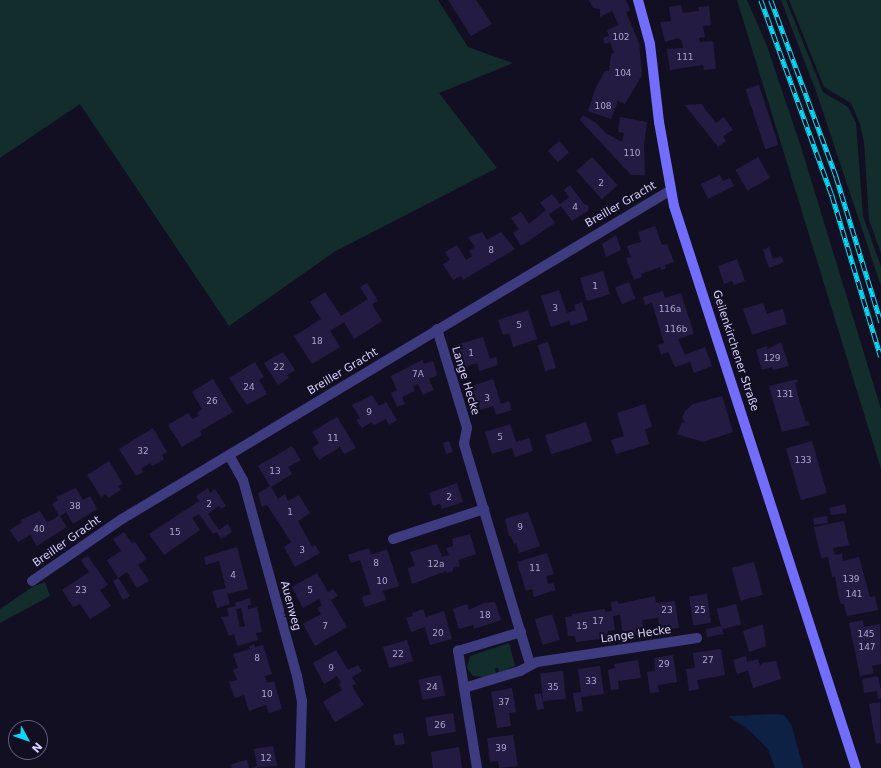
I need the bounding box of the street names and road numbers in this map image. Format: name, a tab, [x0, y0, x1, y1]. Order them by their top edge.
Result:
street label: Breiller Gracht	[583, 179, 659, 231]
street label: Geilenkirchener Straße	[709, 289, 761, 413]
street label: Lange Hecke	[448, 345, 482, 417]
street label: Breiller Gracht	[305, 346, 381, 398]
street label: Breiller Gracht	[31, 514, 103, 570]
street label: Auenweg	[277, 580, 303, 632]
street label: Lange Hecke	[600, 624, 672, 646]

